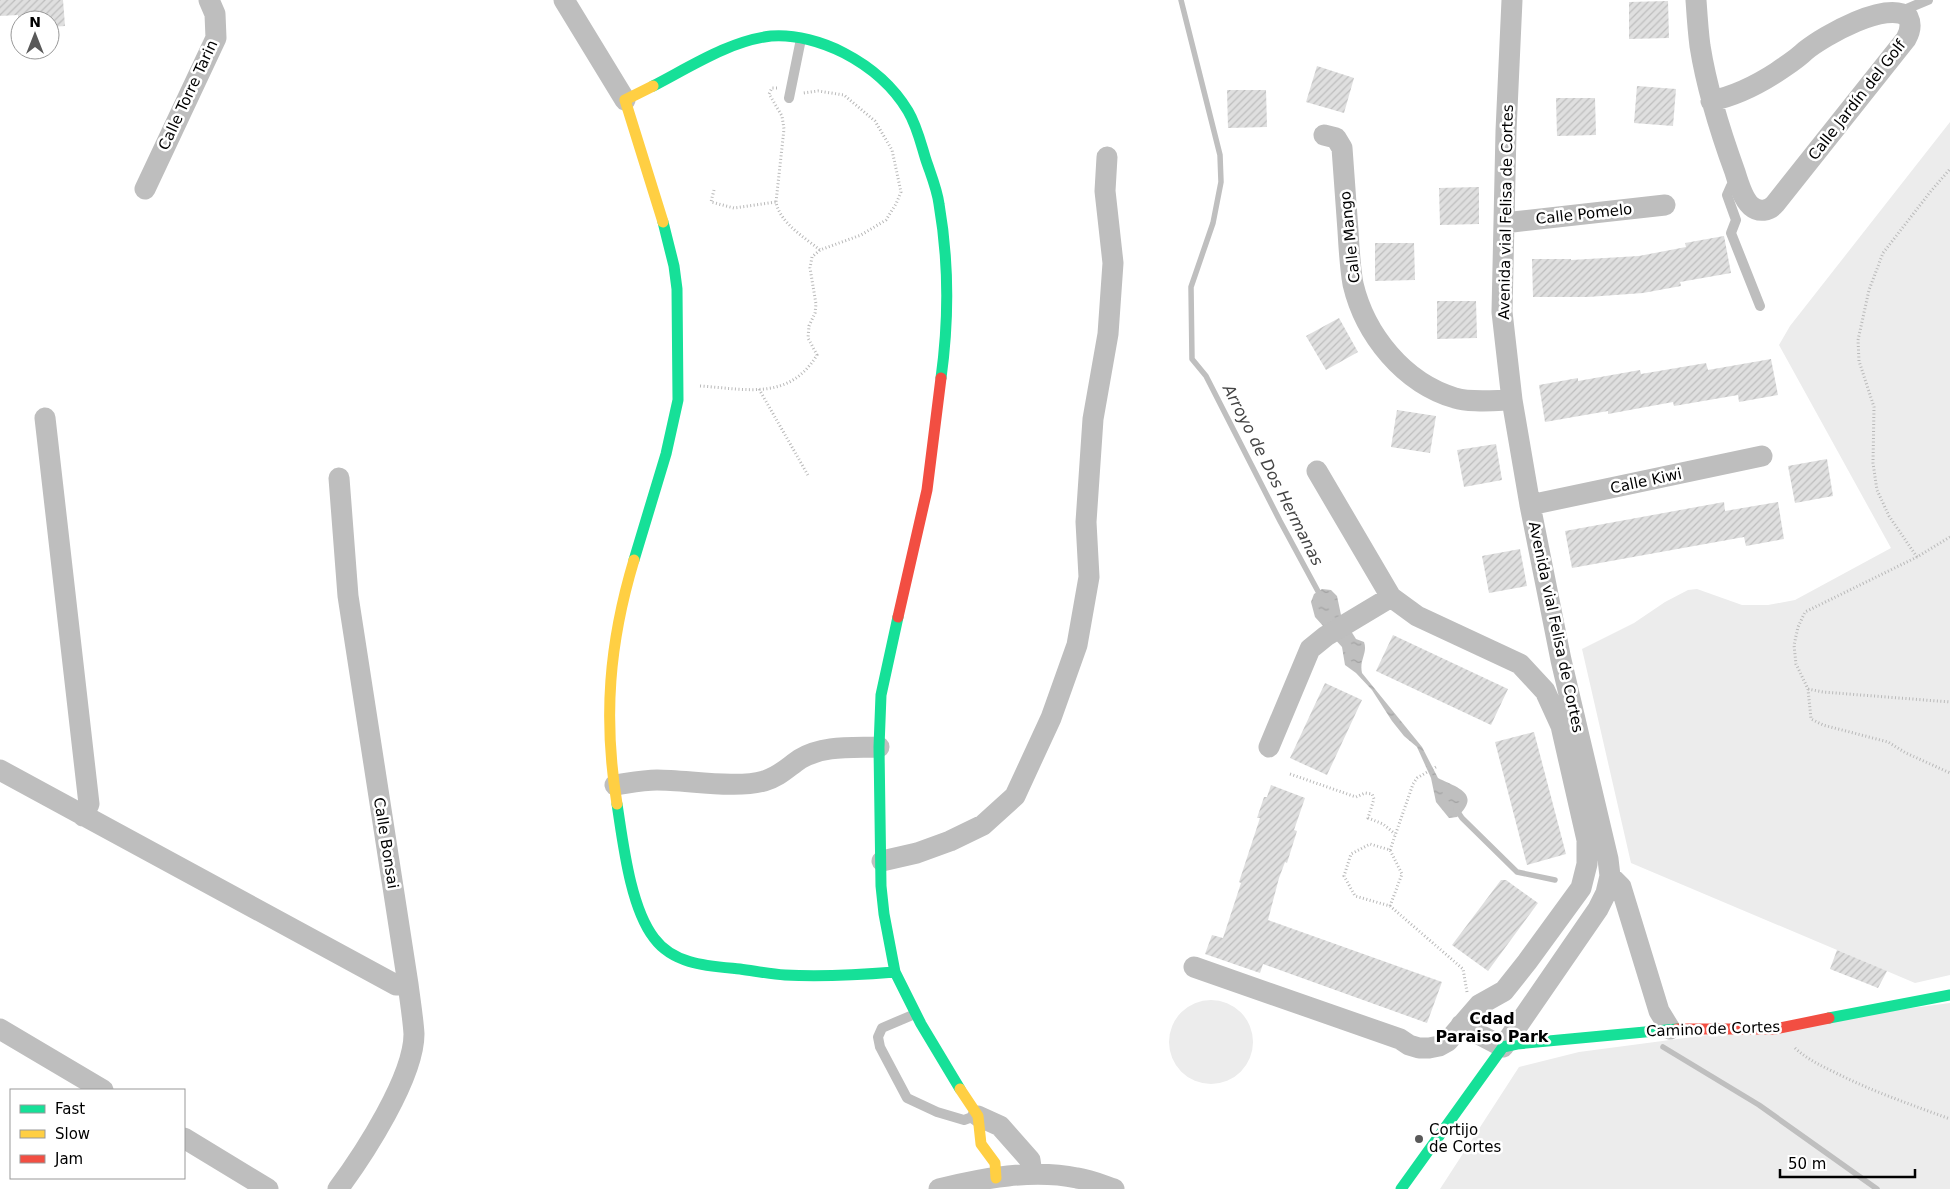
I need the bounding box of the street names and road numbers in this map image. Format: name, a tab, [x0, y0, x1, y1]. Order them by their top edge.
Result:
street label: Calle Jardín del Golf	[1805, 36, 1910, 164]
street label: Calle Torre Tarin	[155, 37, 221, 153]
street label: Avenida vial Felisa de Cortes	[1495, 104, 1517, 320]
street label: Calle Mango	[1336, 190, 1364, 284]
street label: Calle Pomelo	[1535, 200, 1633, 228]
street label: Calle Kiwi	[1609, 465, 1683, 497]
street label: Avenida vial Felisa de Cortes	[1525, 520, 1587, 734]
street label: Calle Bonsai	[370, 796, 402, 890]
street label: Camino de Cortes	[1646, 1018, 1781, 1040]

